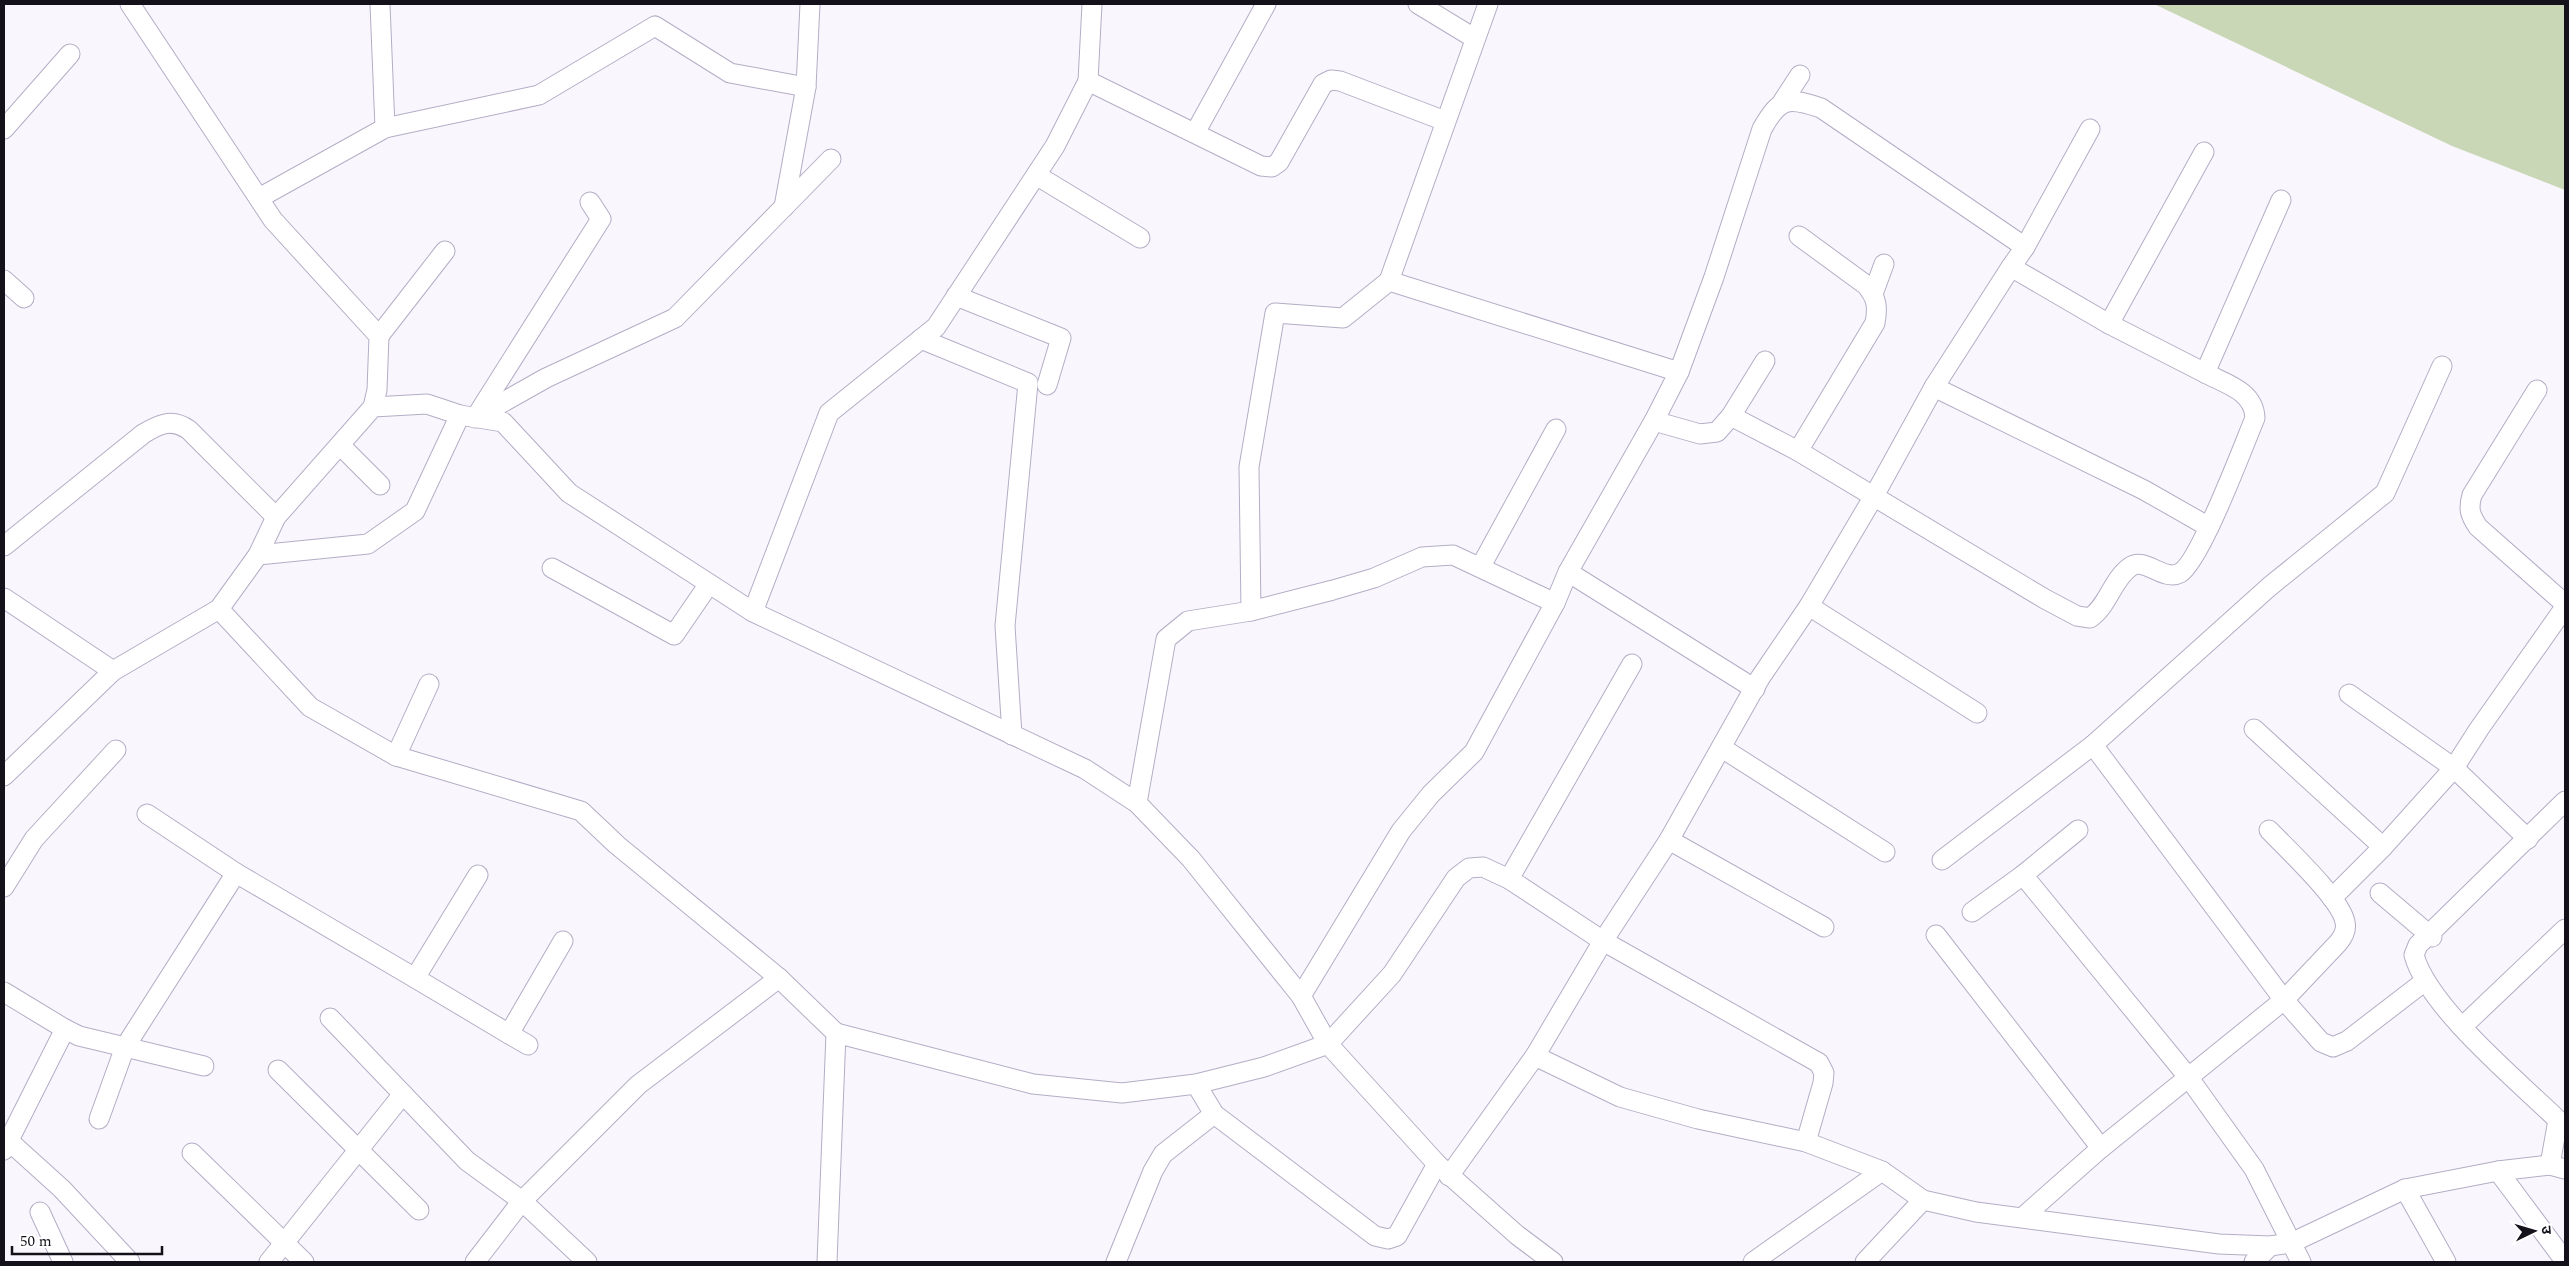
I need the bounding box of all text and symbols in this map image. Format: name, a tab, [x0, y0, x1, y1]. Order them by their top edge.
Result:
north arrow	[2509, 1206, 2559, 1256]
scale bar	[12, 1224, 162, 1256]
text: उ	[2536, 1225, 2557, 1236]
text: 50 m	[20, 1230, 52, 1253]

